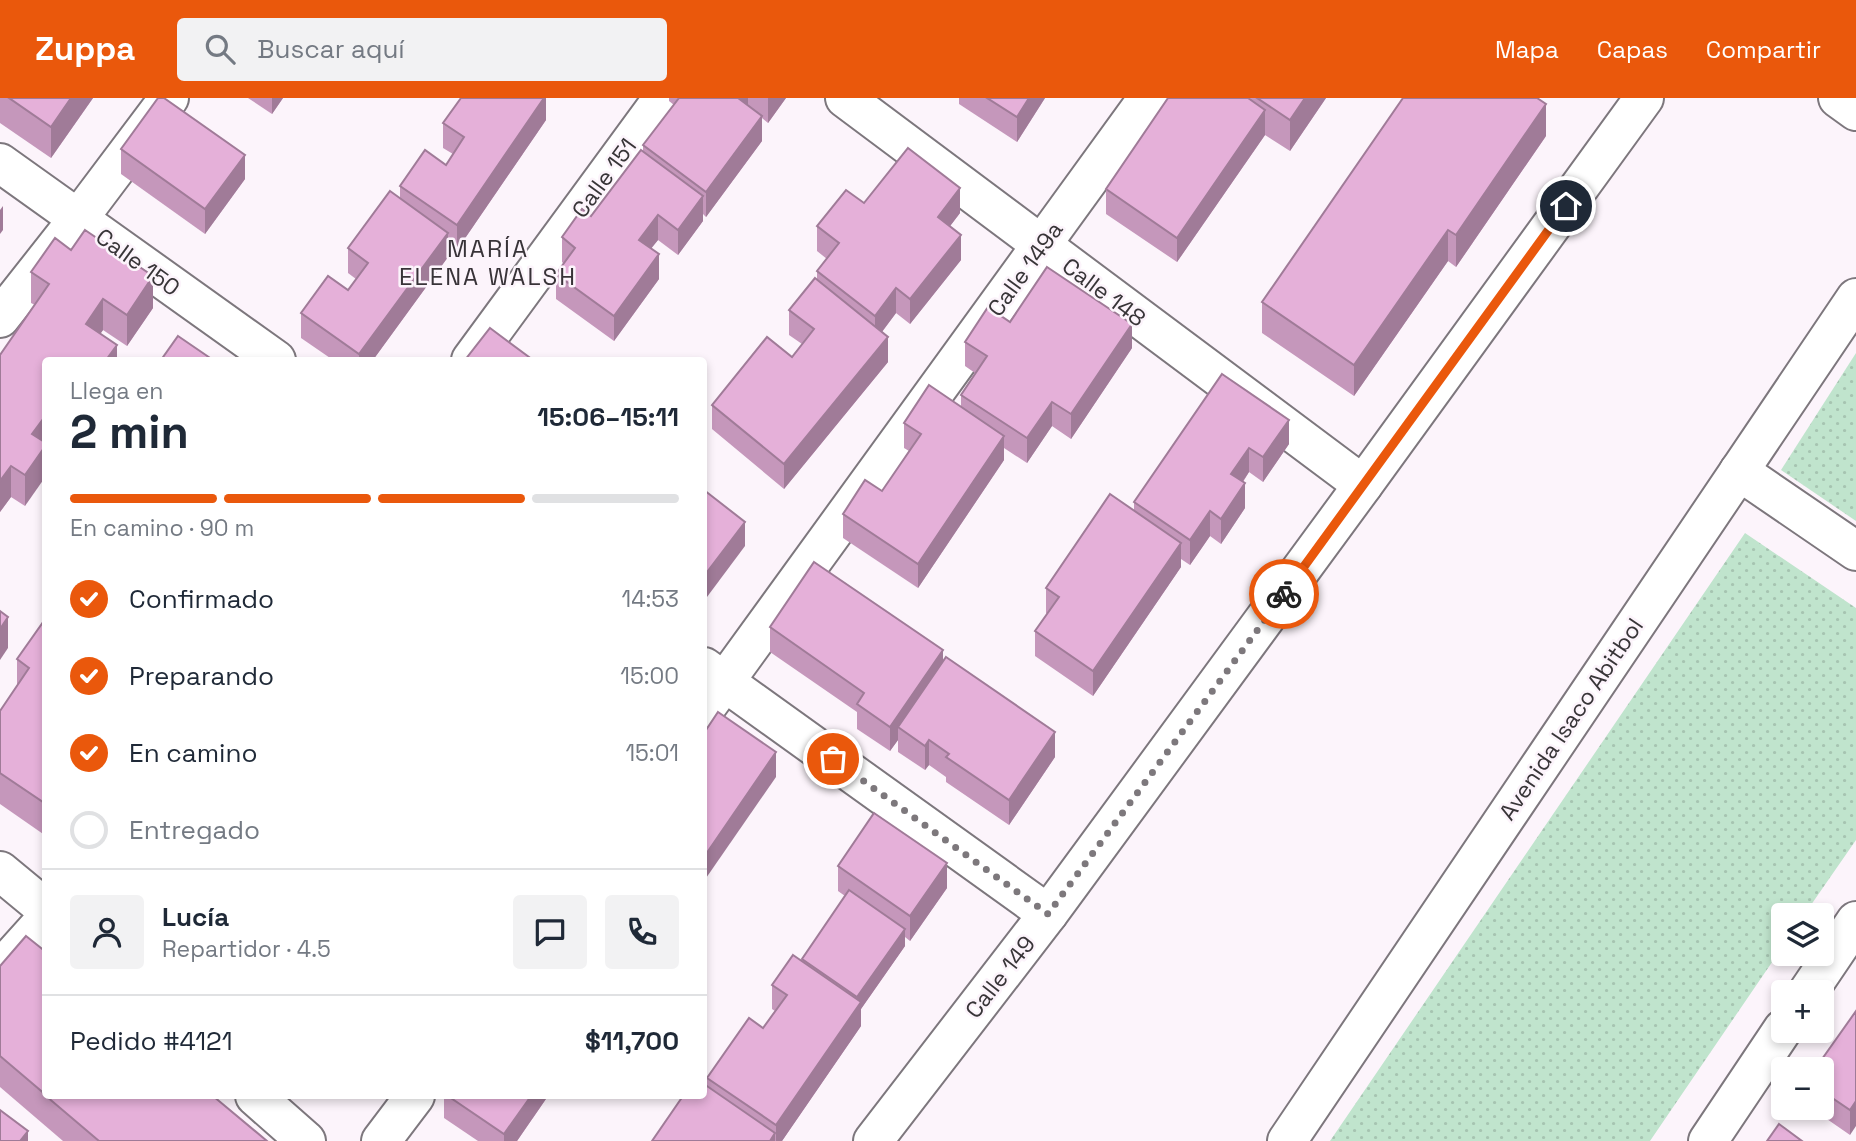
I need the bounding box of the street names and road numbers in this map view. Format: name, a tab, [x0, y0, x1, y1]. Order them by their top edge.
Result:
street label: Calle 151	[565, 132, 643, 224]
street label: Calle 149a	[981, 216, 1069, 322]
street label: Calle 150	[90, 221, 186, 303]
street label: Calle 148	[1056, 251, 1152, 333]
street label: Avenida Isaco Abitbol	[1492, 612, 1650, 826]
street label: Calle 149	[958, 930, 1042, 1024]

